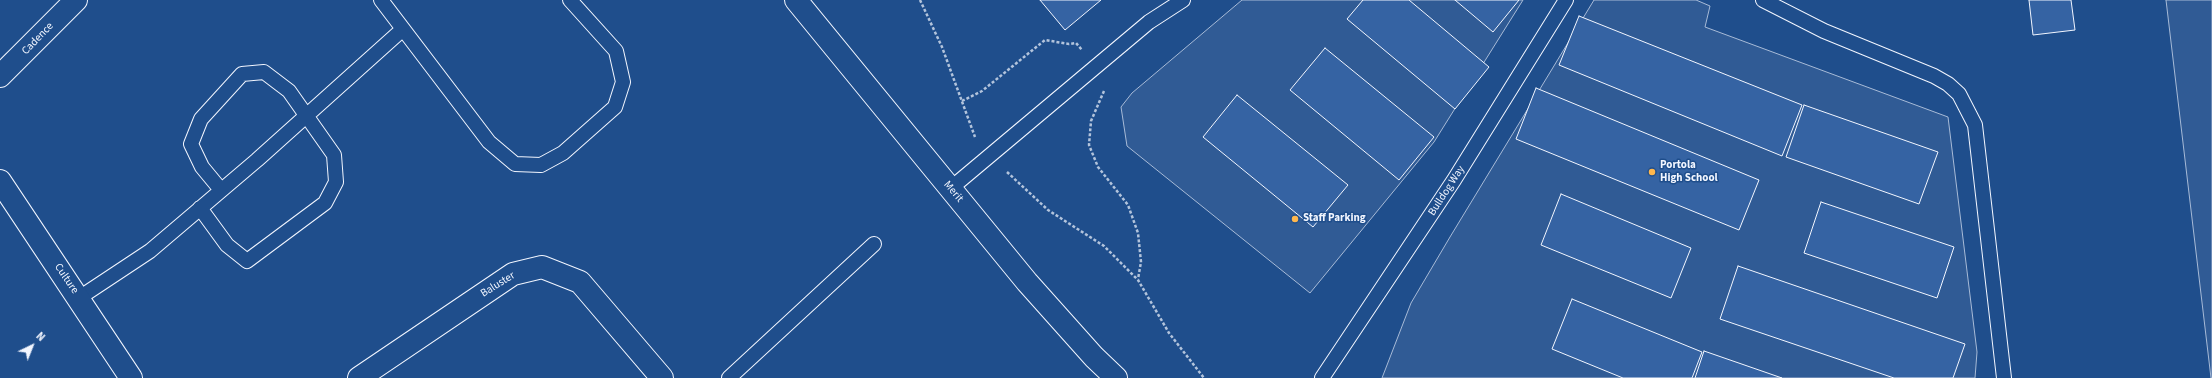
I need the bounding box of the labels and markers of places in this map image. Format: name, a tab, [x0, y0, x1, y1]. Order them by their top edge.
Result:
place label: Portola High School	[1660, 159, 1718, 185]
marker: Portola High School	[1647, 167, 1657, 177]
place label: Staff Parking	[1303, 212, 1366, 226]
marker: Staff Parking	[1290, 214, 1300, 224]

